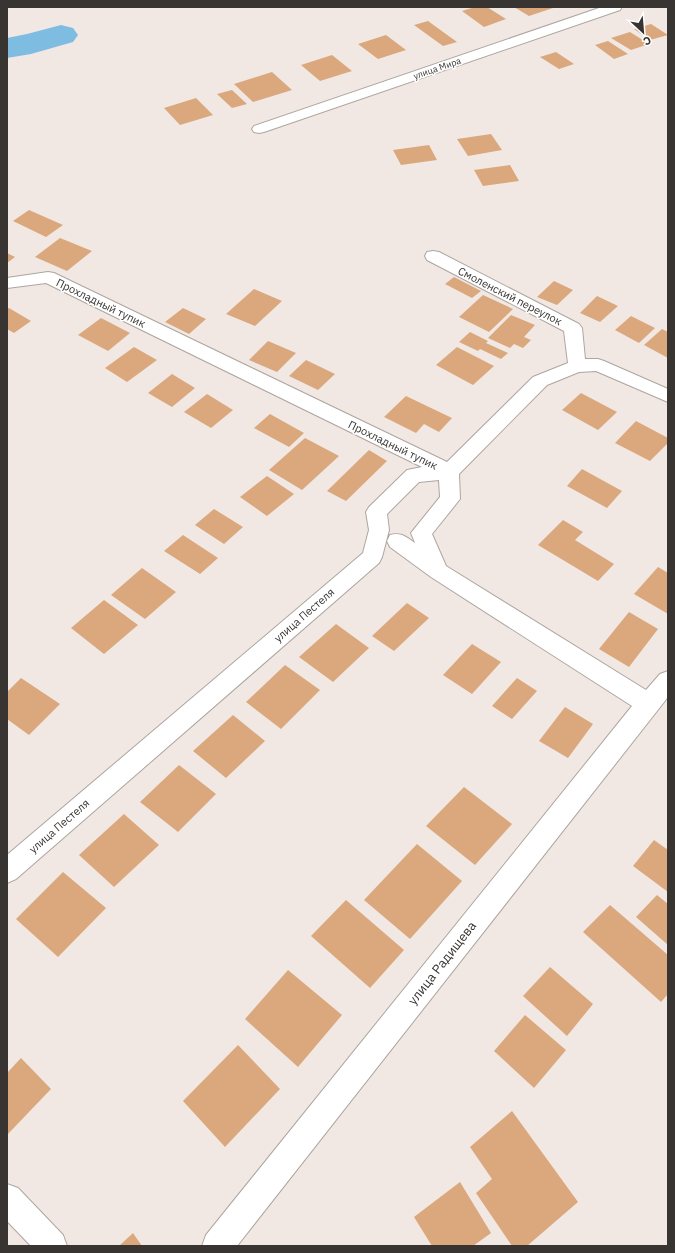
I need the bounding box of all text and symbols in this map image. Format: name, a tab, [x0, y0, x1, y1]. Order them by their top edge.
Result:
north arrow	[623, 12, 663, 52]
text: С	[641, 33, 654, 49]
street label: улица Мира	[412, 55, 462, 81]
street label: Смоленский переулок	[456, 264, 564, 328]
street label: Прохладный тупик	[54, 275, 148, 331]
street label: Прохладный тупик	[346, 417, 440, 473]
street label: улица Пестеля	[271, 585, 337, 645]
street label: улица Пестеля	[26, 796, 92, 856]
street label: улица Радищева	[404, 918, 480, 1008]

